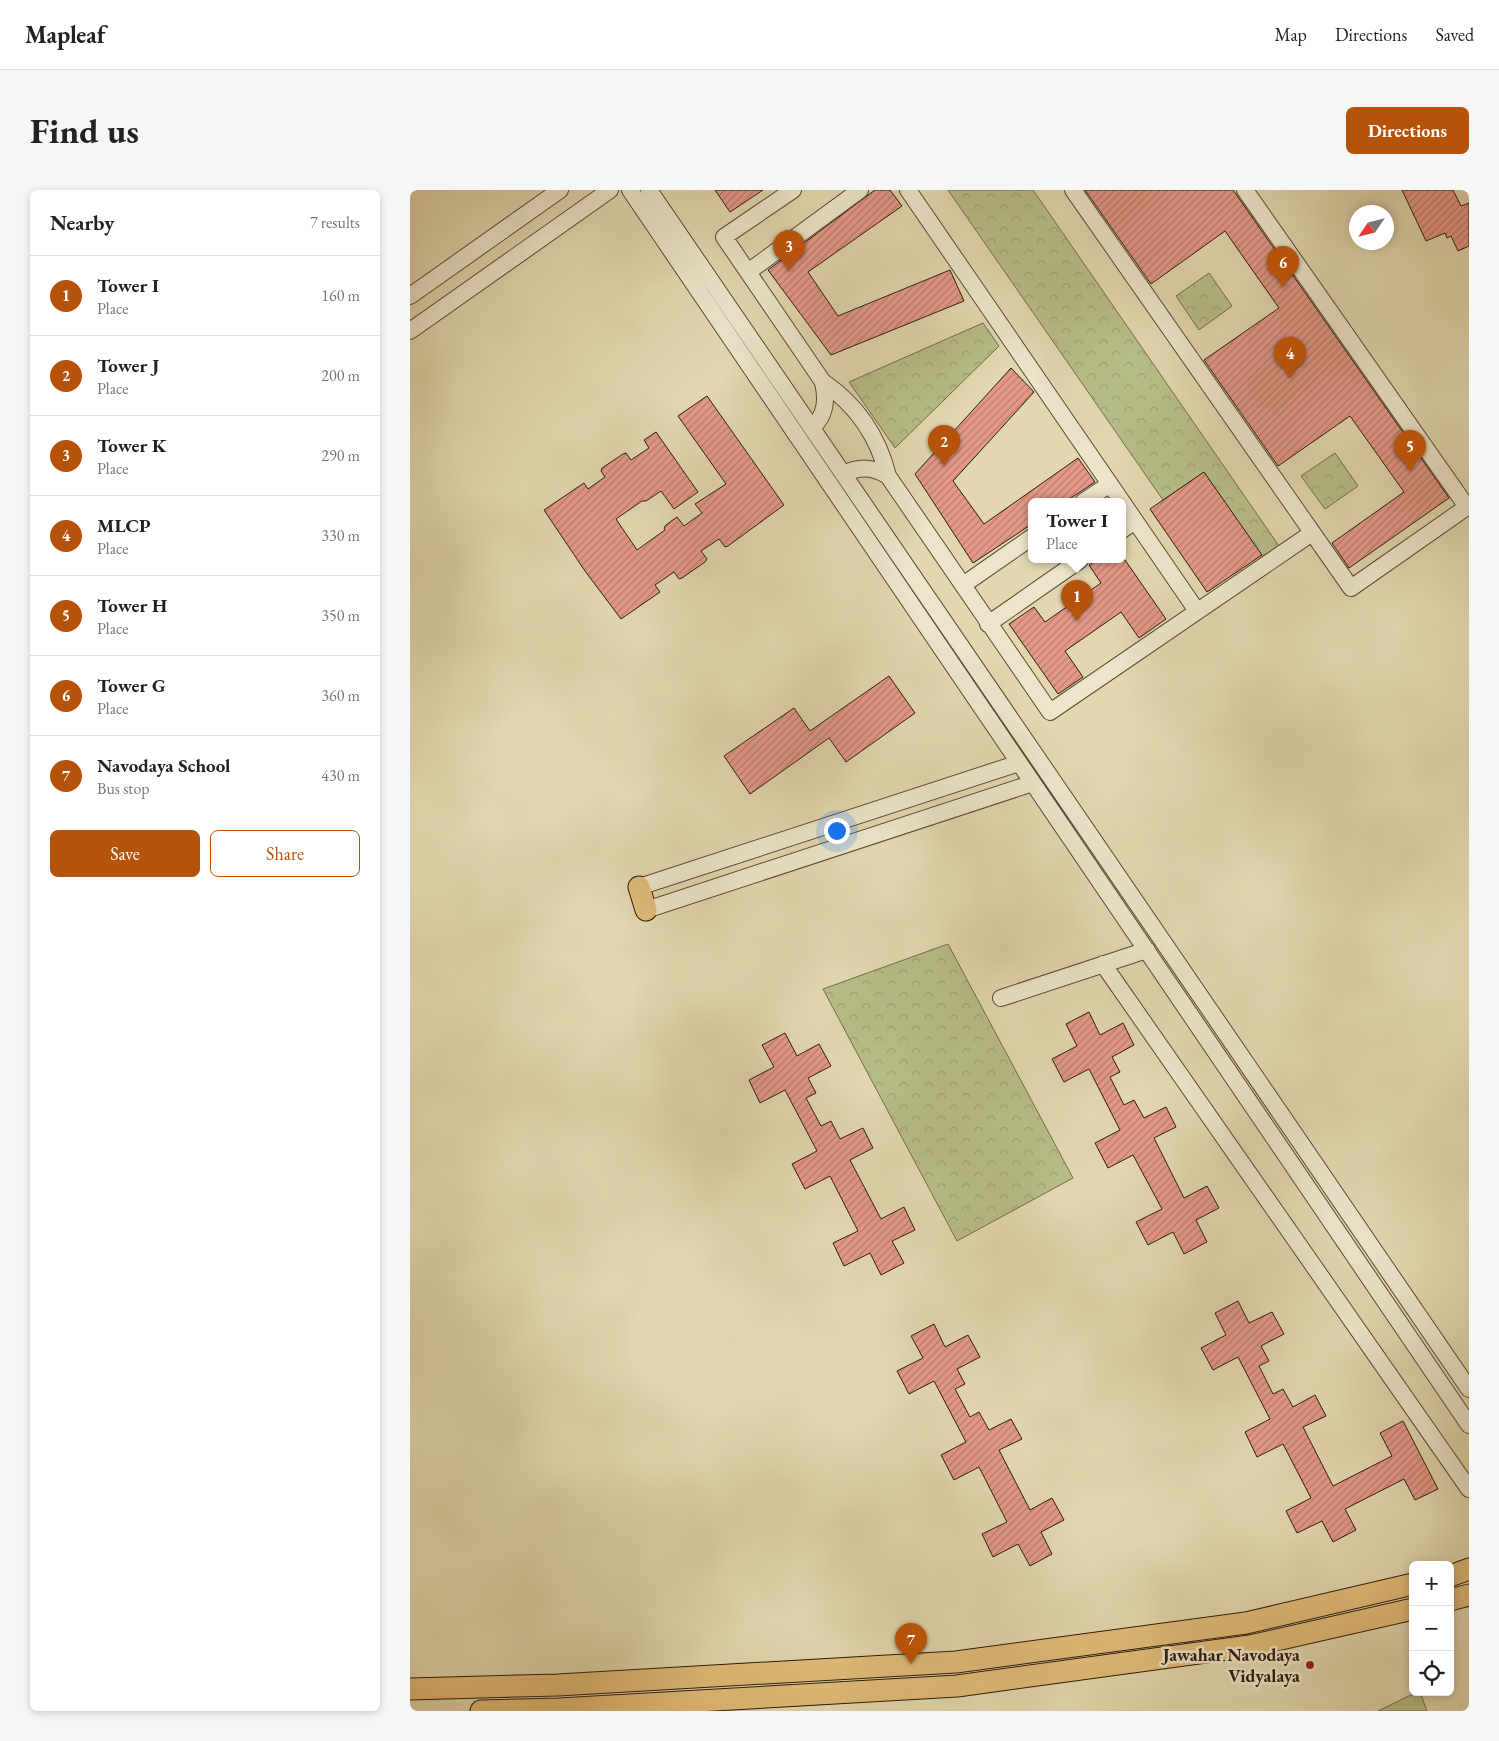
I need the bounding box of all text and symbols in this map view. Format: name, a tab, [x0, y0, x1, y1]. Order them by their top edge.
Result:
text: Mapleaf	[25, 19, 106, 50]
text: Map	[1275, 23, 1307, 46]
text: Directions	[1335, 23, 1407, 46]
text: Saved	[1435, 23, 1474, 46]
button: Directions	[1346, 107, 1469, 154]
text: Find us	[30, 108, 139, 153]
north arrow	[1349, 205, 1394, 250]
text: Nearby	[50, 209, 114, 236]
text: 7 results	[310, 212, 360, 233]
pin: 3	[773, 230, 805, 271]
pin: 6	[1267, 246, 1299, 287]
text: Tower I	[97, 273, 159, 298]
text: 1	[62, 285, 70, 306]
text: 160 m	[321, 285, 360, 306]
text: Place	[97, 298, 129, 319]
pin: 4	[1274, 337, 1306, 378]
text: Tower J	[97, 353, 159, 378]
text: 2	[62, 365, 70, 386]
text: 200 m	[321, 365, 360, 386]
text: Place	[97, 378, 129, 399]
pin: 2	[928, 425, 960, 466]
pin: 5	[1394, 430, 1426, 471]
text: Tower K	[97, 433, 166, 458]
text: 3	[62, 445, 70, 466]
text: 290 m	[321, 445, 360, 466]
text: Place	[97, 458, 129, 479]
popup	[1028, 498, 1126, 563]
text: Tower I	[1046, 508, 1108, 533]
text: MLCP	[97, 513, 151, 538]
text: 4	[62, 525, 70, 546]
text: 330 m	[321, 525, 360, 546]
text: Place	[1046, 533, 1078, 554]
text: Place	[97, 538, 129, 559]
pin: 1	[1061, 580, 1093, 621]
text: Tower H	[97, 593, 167, 618]
text: 5	[62, 605, 70, 626]
text: 350 m	[321, 605, 360, 626]
text: Place	[97, 618, 129, 639]
text: Tower G	[97, 673, 166, 698]
text: 6	[62, 685, 70, 706]
text: 360 m	[321, 685, 360, 706]
text: Place	[97, 698, 129, 719]
text: Navodaya School	[97, 753, 230, 778]
text: 7	[62, 765, 70, 786]
text: 430 m	[321, 765, 360, 786]
text: Bus stop	[97, 778, 150, 799]
your location	[824, 818, 850, 844]
button: Save	[50, 830, 200, 877]
button: Share	[210, 830, 360, 877]
map controls	[1409, 1561, 1454, 1696]
button: +	[1409, 1561, 1454, 1606]
button: −	[1409, 1606, 1454, 1651]
pin: 7	[895, 1623, 927, 1664]
place label: Jawahar Navodaya Vidyalaya	[1161, 1643, 1300, 1687]
button: locate	[1409, 1651, 1454, 1696]
marker: Jawahar Navodaya Vidyalaya	[1304, 1659, 1316, 1671]

